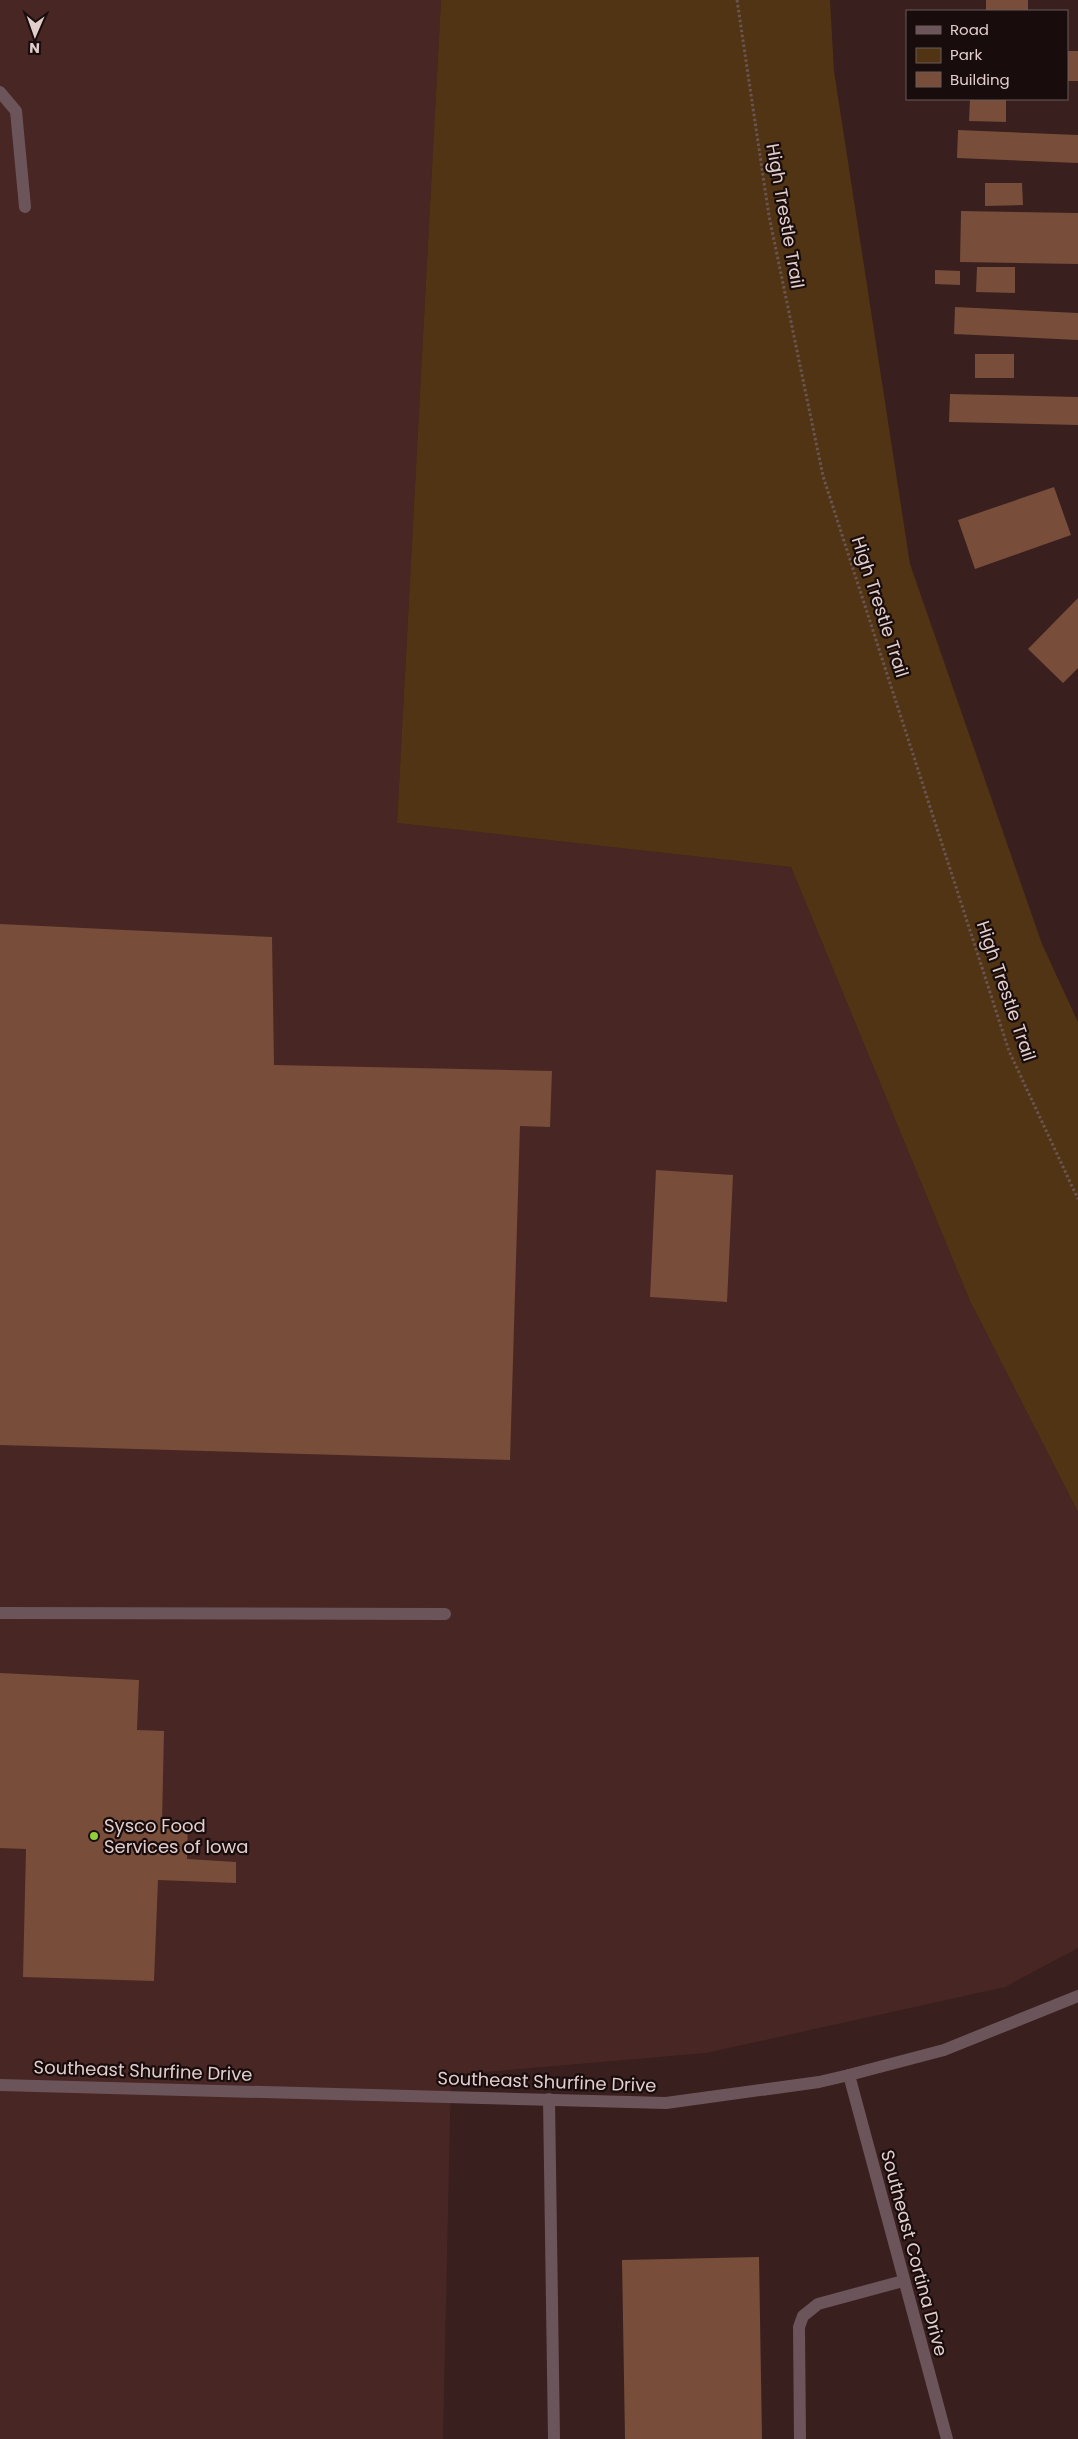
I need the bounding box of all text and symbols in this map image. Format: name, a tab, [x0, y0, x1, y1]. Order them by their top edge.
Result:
north arrow	[10, 10, 60, 60]
legend	[906, 10, 1068, 100]
text: Road	[950, 19, 989, 40]
text: N	[29, 38, 40, 58]
text: Park	[950, 44, 982, 65]
text: Building	[950, 69, 1010, 90]
street label: High Trestle Trail	[760, 141, 811, 290]
street label: High Trestle Trail	[846, 533, 915, 681]
street label: High Trestle Trail	[971, 917, 1042, 1064]
place label: Sysco Food Services of Iowa	[104, 1813, 248, 1859]
marker: Sysco Food Services of Iowa	[88, 1830, 100, 1842]
street label: Southeast Shurfine Drive	[33, 2054, 253, 2087]
street label: Southeast Shurfine Drive	[437, 2065, 657, 2098]
street label: Southeast Cortina Drive	[875, 2147, 954, 2359]

